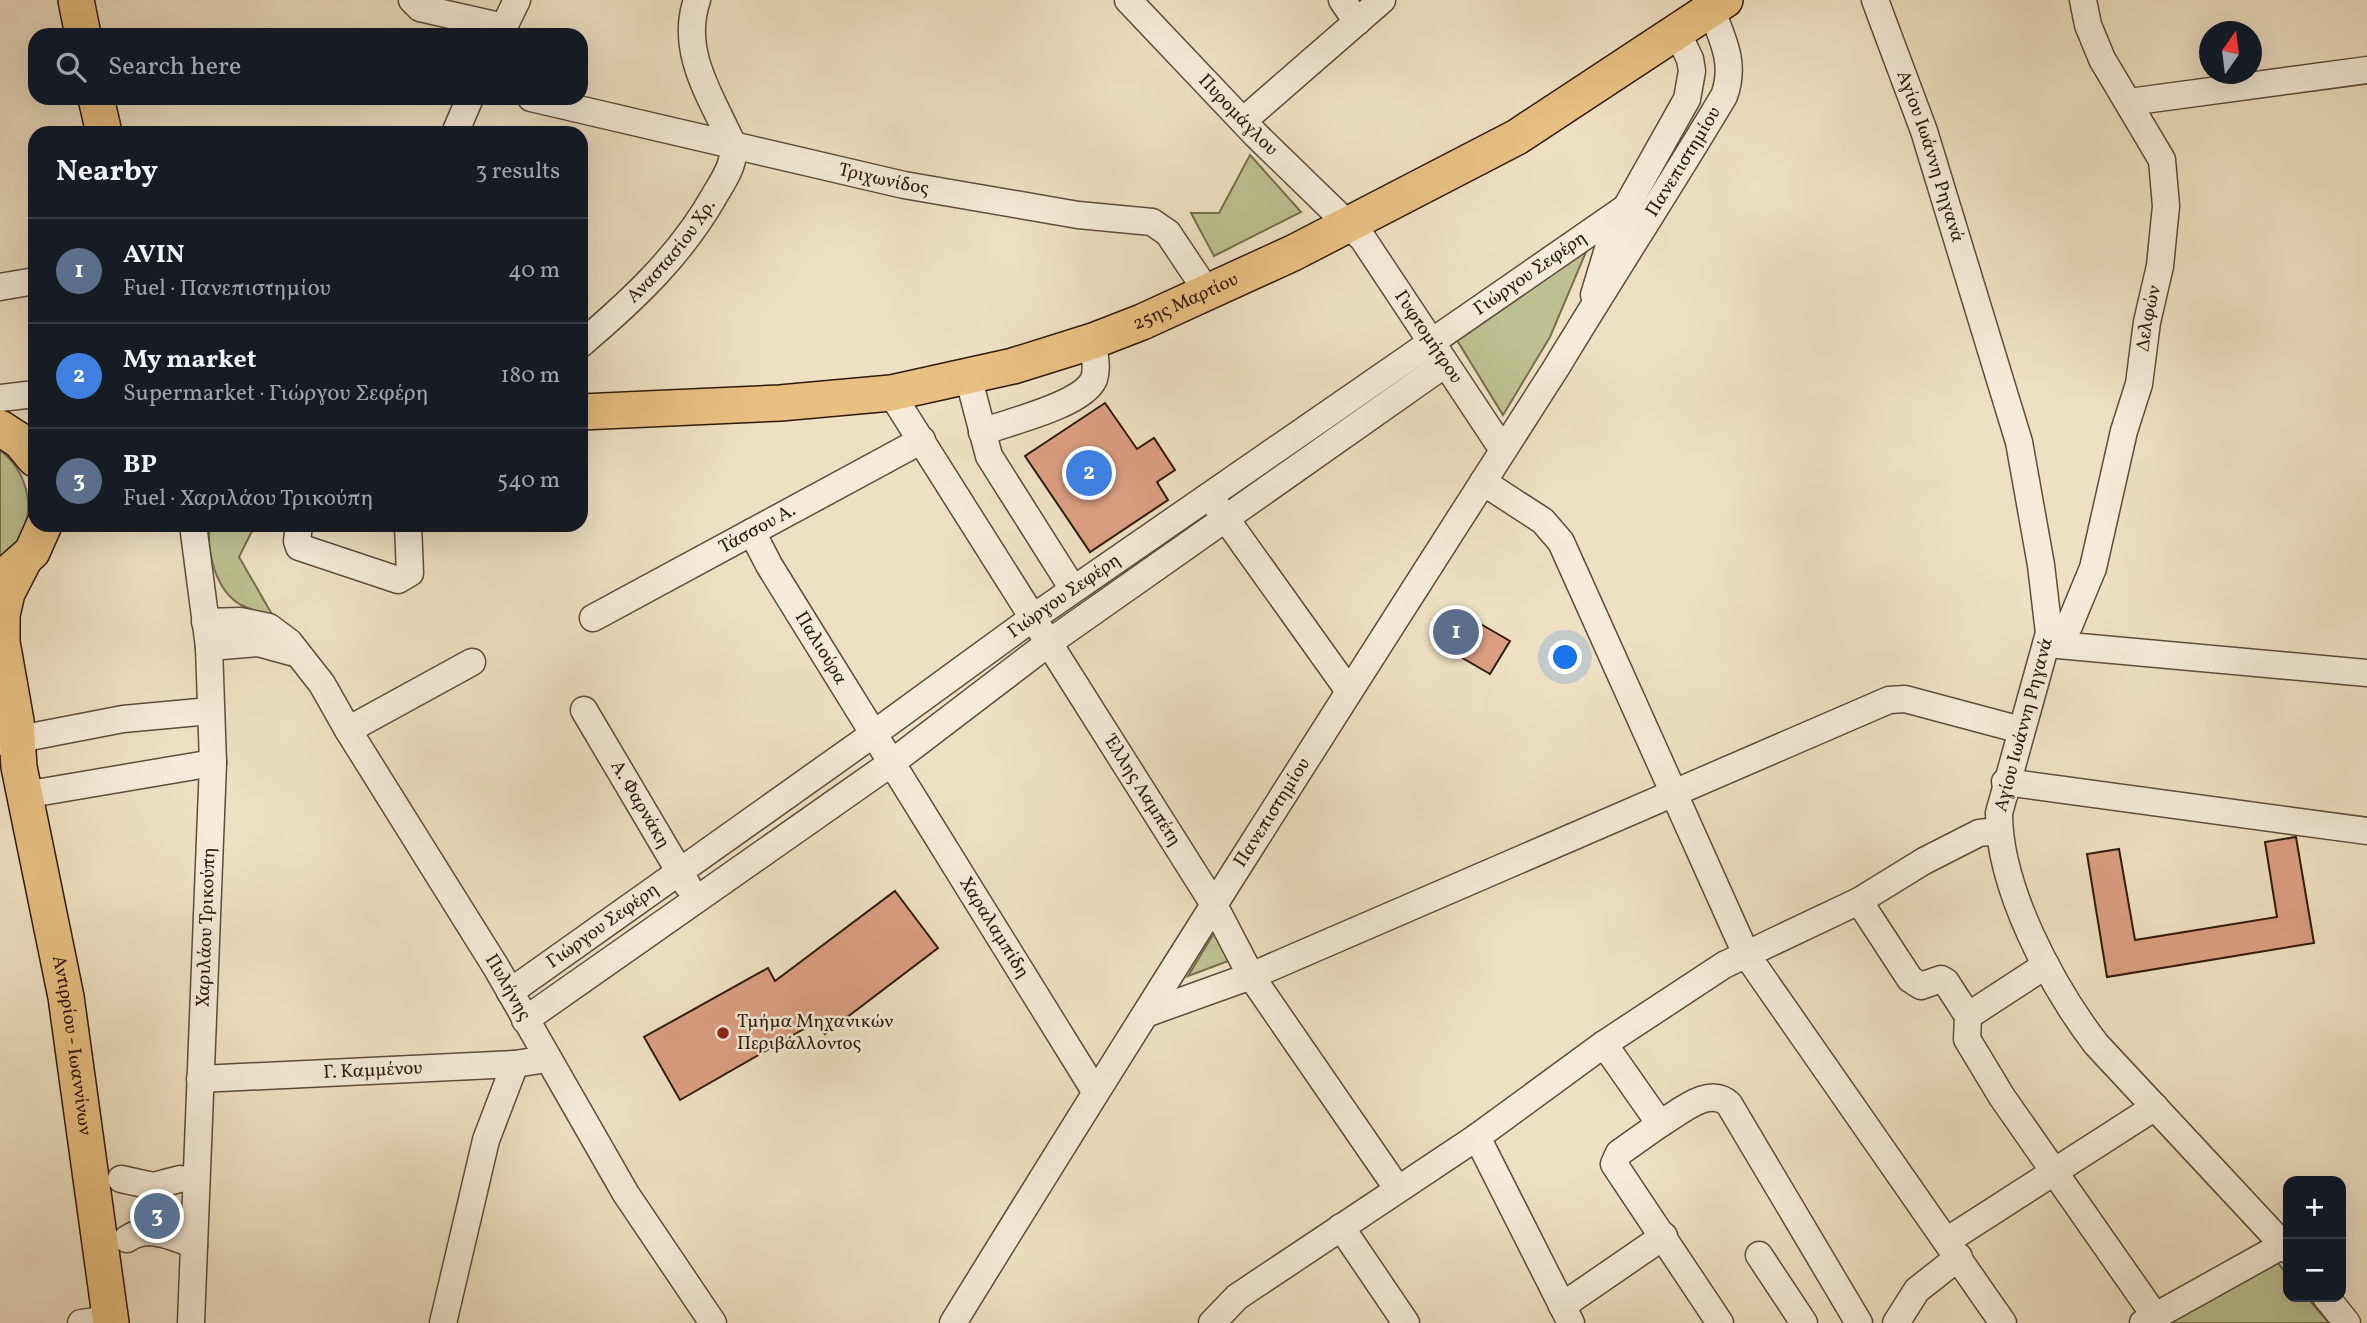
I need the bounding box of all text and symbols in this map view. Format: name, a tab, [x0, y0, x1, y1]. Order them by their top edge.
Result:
north arrow	[2199, 21, 2262, 84]
search box	[28, 28, 588, 105]
icon: search	[52, 48, 90, 86]
text: Search here	[108, 49, 241, 85]
street label: Αγίου Ιωάννη Ρηγανά	[1890, 67, 1970, 246]
street label: Πυρομάγλου	[1192, 68, 1283, 162]
street label: Πανεπιστημίου	[1640, 102, 1728, 222]
text: Nearby	[56, 151, 158, 193]
text: 3 results	[475, 156, 560, 188]
street label: Τριχωνίδος	[836, 157, 931, 202]
street label: Αναστασίου Χρ.	[621, 195, 722, 309]
street label: Γιώργου Σεφέρη	[1469, 225, 1592, 322]
text: AVIN	[123, 237, 185, 273]
text: 1	[74, 255, 84, 287]
text: 40 m	[508, 255, 560, 287]
street label: 25ης Μαρτίου	[1129, 267, 1243, 337]
text: Fuel · Πανεπιστημίου	[123, 273, 331, 305]
street label: Δελφών	[2130, 283, 2168, 353]
street label: Γυφτομήτρου	[1388, 285, 1469, 389]
text: My market	[123, 342, 256, 378]
text: 2	[73, 360, 85, 392]
text: 180 m	[501, 360, 560, 392]
text: Supermarket · Γιώργου Σεφέρη	[123, 378, 429, 410]
text: BP	[123, 447, 157, 483]
pin: 2	[1066, 447, 1112, 499]
text: 3	[73, 465, 85, 497]
text: 540 m	[497, 465, 560, 497]
text: Fuel · Χαριλάου Τρικούπη	[123, 483, 374, 515]
street label: Τάσσου Α.	[714, 498, 801, 560]
street label: Γιώργου Σεφέρη	[1002, 548, 1126, 645]
pin: 1	[1433, 606, 1479, 658]
street label: Παλιούρα	[788, 607, 853, 690]
street label: Αγίου Ιωάννη Ρηγανά	[1988, 635, 2060, 815]
your location	[1548, 640, 1582, 674]
street label: Έλλης Λαμπέτη	[1097, 729, 1187, 852]
street label: Πανεπιστημίου	[1228, 753, 1317, 872]
street label: Α. Φαρνάκη	[604, 756, 676, 854]
street label: Χαριλάου Τρικούπη	[190, 847, 223, 1008]
street label: Χαραλαμπίδη	[952, 872, 1035, 984]
street label: Γιώργου Σεφέρη	[541, 877, 664, 975]
street label: Πυλήνης	[478, 949, 537, 1026]
street label: Αντιρρίου - Ιωαννίνων	[45, 953, 98, 1137]
place label: Τμήμα Μηχανικών Περιβάλλοντος	[737, 1009, 893, 1057]
marker: Τμήμα Μηχανικών Περιβάλλοντος	[715, 1025, 731, 1041]
street label: Γ. Καμμένου	[323, 1055, 423, 1086]
map controls	[2283, 1176, 2346, 1302]
button: +	[2283, 1176, 2346, 1239]
pin: 3	[134, 1190, 180, 1242]
button: −	[2283, 1239, 2346, 1302]

